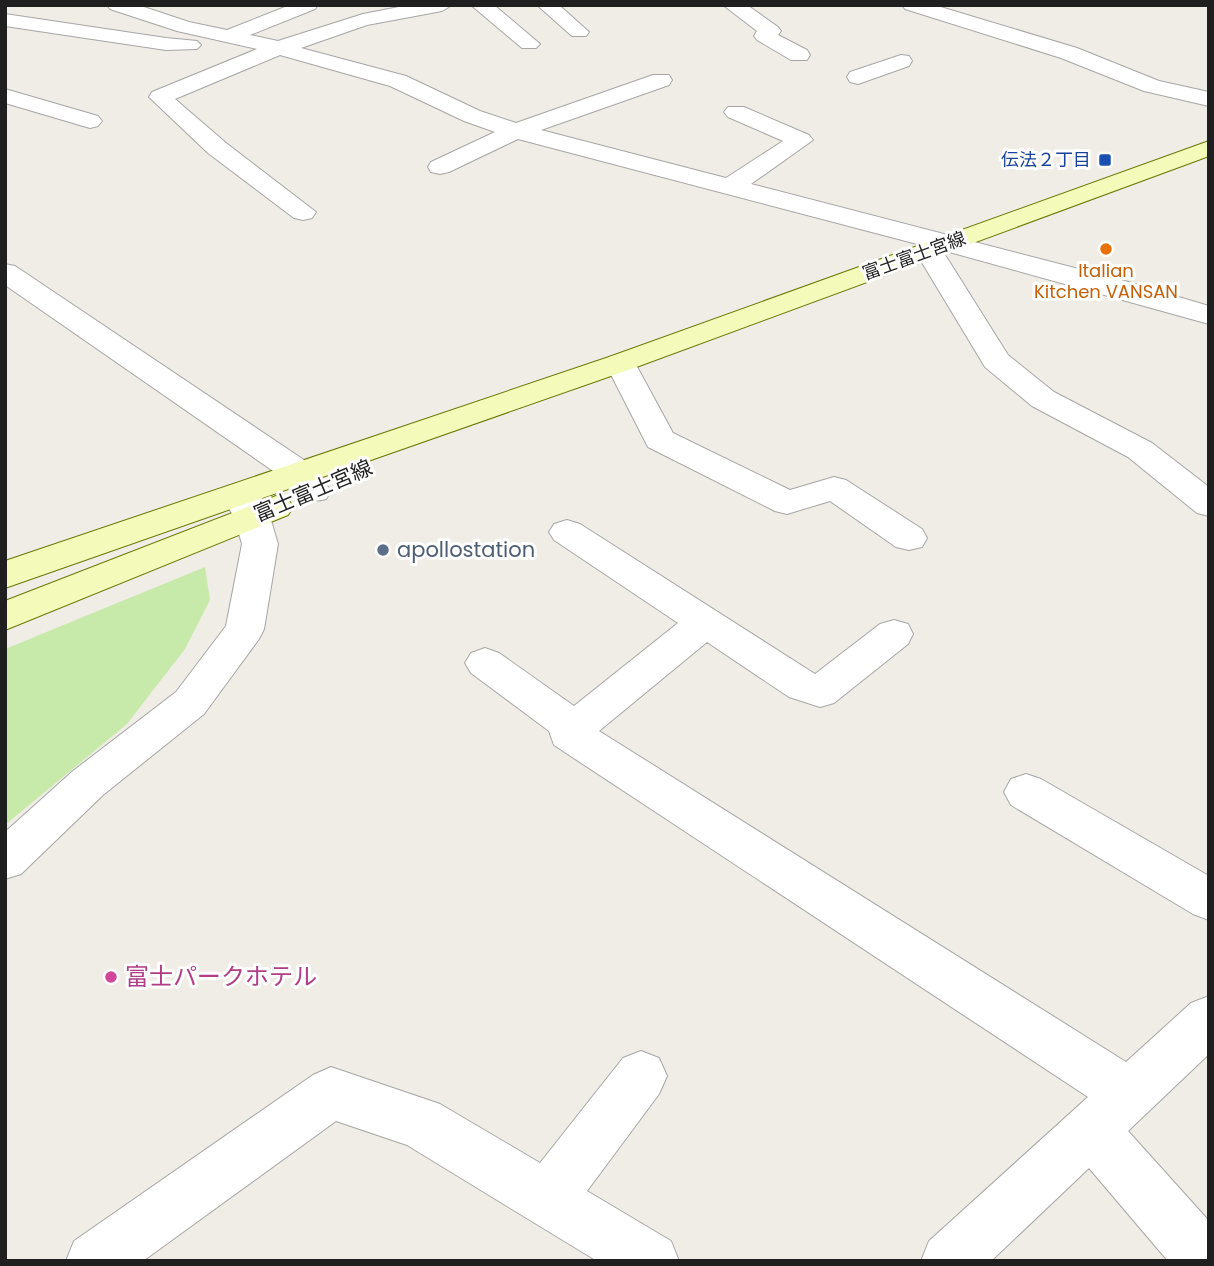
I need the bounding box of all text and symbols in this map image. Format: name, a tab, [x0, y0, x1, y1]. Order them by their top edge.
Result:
place label: 伝法２丁目	[1001, 147, 1091, 172]
marker: 伝法２丁目	[1097, 152, 1113, 168]
street label: 富士富士宮線	[859, 225, 969, 286]
marker: Italian Kitchen VANSAN	[1098, 241, 1114, 257]
place label: Italian Kitchen VANSAN	[1034, 258, 1178, 304]
street label: 富士富士宮線	[249, 453, 376, 529]
place label: apollostation	[397, 535, 535, 564]
marker: apollostation	[375, 542, 391, 558]
place label: 富士パークホテル	[125, 960, 317, 993]
marker: 富士パークホテル	[103, 969, 119, 985]

